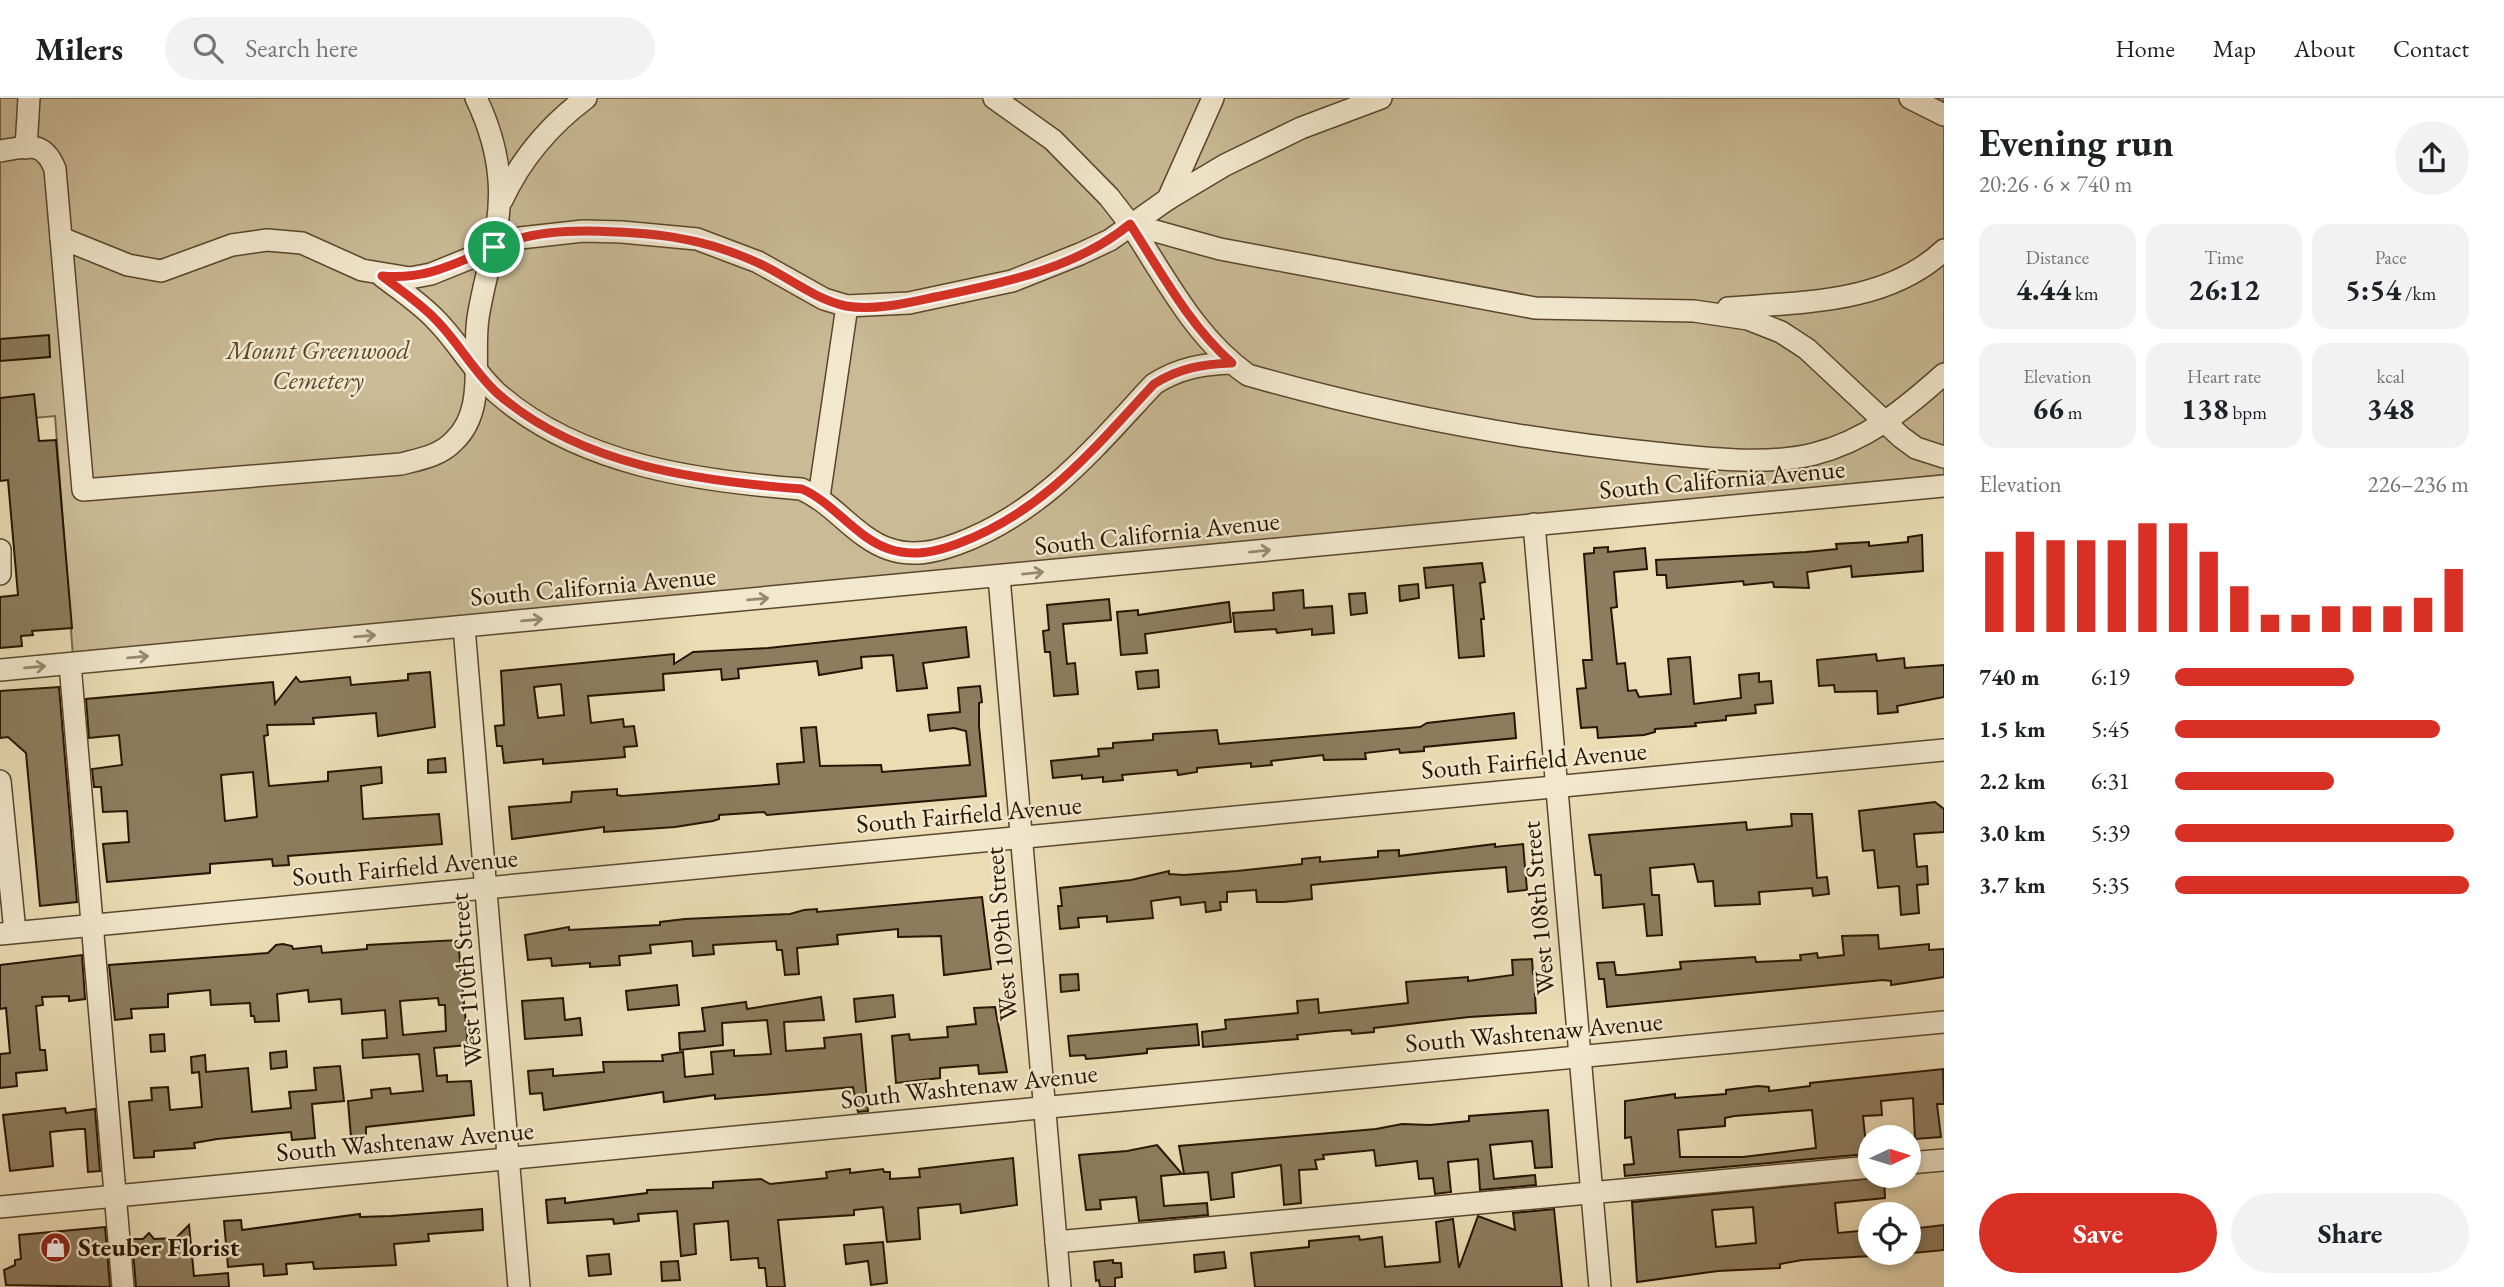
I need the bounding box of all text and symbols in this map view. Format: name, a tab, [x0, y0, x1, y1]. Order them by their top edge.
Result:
search box	[165, 17, 655, 80]
text: Milers	[35, 27, 123, 70]
icon: search	[189, 29, 227, 67]
text: Search here	[245, 31, 358, 65]
text: Home	[2115, 33, 2175, 64]
text: Map	[2213, 33, 2256, 64]
text: About	[2294, 33, 2355, 64]
text: Contact	[2393, 33, 2469, 64]
text: Evening run	[1979, 118, 2174, 167]
button: share	[2395, 121, 2469, 195]
text: 20:26 · 6 × 740 m	[1979, 169, 2132, 199]
pin	[464, 217, 524, 277]
icon: arrive	[475, 228, 513, 266]
text: Distance	[2026, 245, 2089, 270]
text: Time	[2204, 245, 2244, 270]
text: Pace	[2375, 245, 2407, 270]
text: 4.44	[2016, 270, 2071, 309]
text: 26:12	[2188, 270, 2260, 309]
text: 5:54	[2345, 270, 2401, 309]
text: km	[2071, 281, 2099, 306]
text: /km	[2401, 281, 2436, 306]
park label: Mount Greenwood Cemetery	[224, 333, 410, 397]
text: Elevation	[2023, 364, 2092, 389]
text: Heart rate	[2187, 364, 2261, 389]
text: kcal	[2376, 364, 2405, 389]
text: 66	[2032, 389, 2064, 428]
text: 138	[2181, 389, 2229, 428]
text: 348	[2367, 389, 2414, 428]
text: m	[2064, 400, 2083, 425]
text: bpm	[2229, 400, 2267, 425]
street label: South California Avenue	[1598, 451, 1846, 507]
text: Elevation	[1979, 469, 2062, 499]
text: 226–236 m	[2368, 469, 2469, 499]
street label: South California Avenue	[1033, 503, 1281, 563]
one-way arrow	[1248, 544, 1271, 557]
street label: South California Avenue	[469, 558, 717, 614]
one-way arrow	[1022, 566, 1044, 579]
one-way arrow	[746, 592, 769, 605]
one-way arrow	[520, 613, 542, 626]
one-way arrow	[353, 629, 375, 642]
one-way arrow	[126, 650, 149, 663]
one-way arrow	[23, 660, 46, 673]
text: 740 m	[1979, 662, 2040, 692]
text: 6:19	[2091, 662, 2130, 692]
text: 1.5 km	[1979, 714, 2046, 744]
text: 5:45	[2091, 714, 2130, 744]
street label: South Fairfield Avenue	[1420, 733, 1648, 787]
text: 2.2 km	[1979, 766, 2046, 796]
text: 6:31	[2091, 766, 2130, 796]
street label: South Fairfield Avenue	[855, 787, 1083, 841]
text: 3.0 km	[1979, 818, 2046, 848]
text: 5:39	[2091, 818, 2130, 848]
street label: West 108th Street	[1513, 820, 1563, 996]
street label: South Fairfield Avenue	[291, 840, 519, 894]
street label: West 109th Street	[976, 846, 1026, 1022]
text: 3.7 km	[1979, 870, 2046, 900]
text: 5:35	[2091, 870, 2130, 900]
street label: West 110th Street	[441, 892, 491, 1068]
street label: South Washtenaw Avenue	[1404, 1004, 1664, 1060]
street label: South Washtenaw Avenue	[839, 1056, 1099, 1116]
street label: South Washtenaw Avenue	[275, 1113, 535, 1169]
north arrow	[1858, 1125, 1922, 1188]
map controls	[1858, 1125, 1921, 1265]
button: Save	[1979, 1193, 2217, 1273]
button: Share	[2231, 1193, 2469, 1273]
button: locate	[1858, 1202, 1921, 1265]
shop icon: Steuber Florist	[38, 1230, 72, 1264]
place label: Steuber Florist	[78, 1230, 240, 1264]

